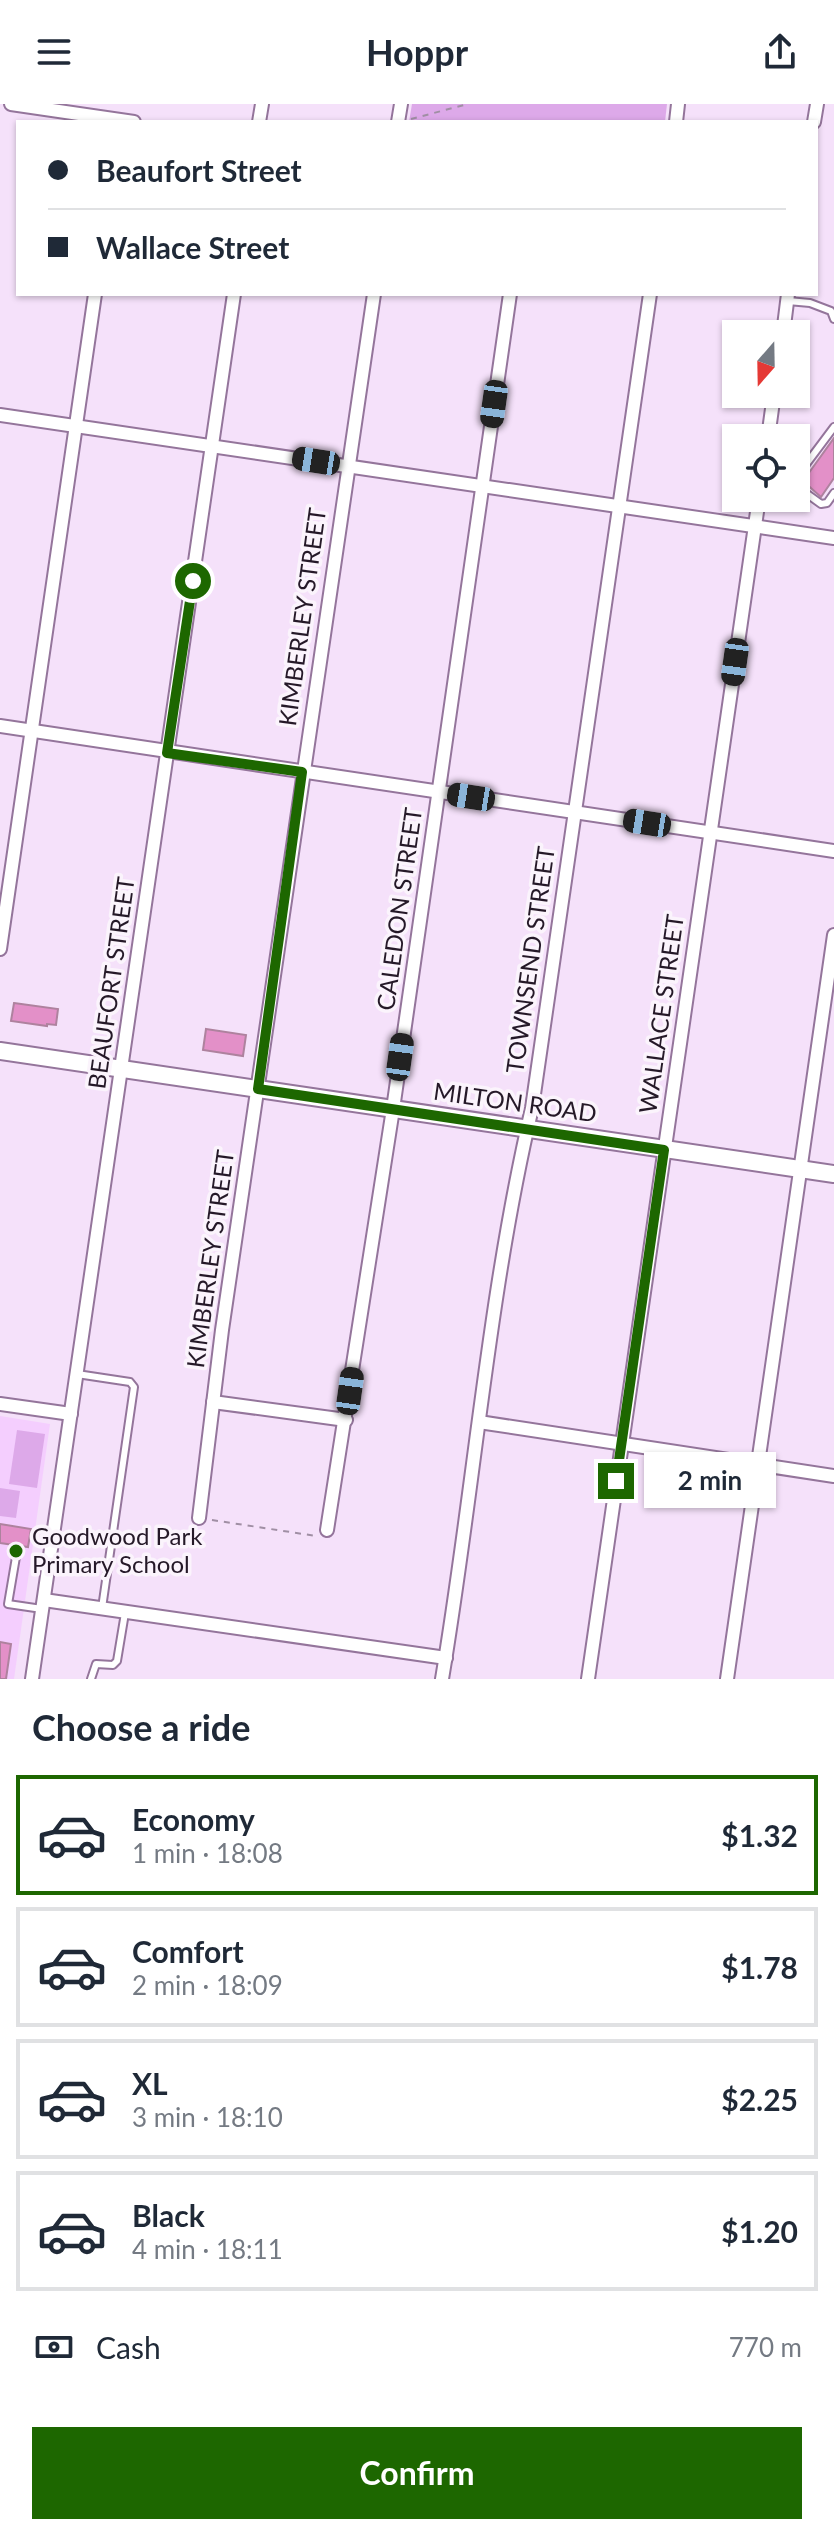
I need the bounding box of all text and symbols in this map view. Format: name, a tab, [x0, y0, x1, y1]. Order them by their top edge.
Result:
icon: menu	[32, 30, 76, 74]
text: Hoppr	[366, 30, 468, 74]
icon: share	[758, 30, 802, 74]
text: Beaufort Street	[96, 152, 302, 188]
text: Wallace Street	[96, 229, 289, 265]
north arrow	[722, 320, 810, 408]
map controls	[722, 320, 810, 512]
car	[479, 379, 509, 429]
button: locate	[722, 424, 810, 512]
car	[290, 445, 342, 477]
street label: KIMBERLEY STREET	[272, 506, 331, 728]
route start	[175, 563, 211, 599]
car	[720, 637, 750, 687]
car	[445, 781, 497, 813]
street label: CALEDON STREET	[370, 806, 427, 1012]
car	[621, 807, 673, 839]
street label: TOWNSEND STREET	[499, 844, 560, 1075]
street label: BEAUFORT STREET	[81, 875, 140, 1091]
street label: WALLACE STREET	[632, 912, 689, 1115]
car	[385, 1032, 415, 1082]
street label: MILTON ROAD	[432, 1076, 599, 1127]
street label: KIMBERLEY STREET	[180, 1148, 239, 1370]
car	[335, 1366, 365, 1416]
callout: 2 min	[644, 1453, 776, 1509]
route end	[598, 1463, 634, 1499]
text: 2 min	[678, 1464, 742, 1496]
place label: Goodwood Park Primary School	[32, 1521, 203, 1578]
marker: Goodwood Park Primary School	[7, 1542, 25, 1560]
text: Choose a ride	[32, 1705, 251, 1749]
icon: car	[36, 1799, 108, 1871]
text: Economy	[132, 1801, 255, 1837]
text: $1.32	[721, 1817, 798, 1853]
text: 1 min · 18:08	[132, 1837, 283, 1869]
icon: car	[36, 1931, 108, 2003]
text: Comfort	[132, 1933, 244, 1969]
text: $1.78	[721, 1949, 798, 1985]
text: 2 min · 18:09	[132, 1969, 283, 2001]
icon: car	[36, 2063, 108, 2135]
text: XL	[132, 2065, 168, 2101]
text: $2.25	[721, 2081, 798, 2117]
text: 3 min · 18:10	[132, 2101, 283, 2133]
icon: car	[36, 2195, 108, 2267]
text: Black	[132, 2197, 205, 2233]
text: $1.20	[721, 2213, 798, 2249]
text: 4 min · 18:11	[132, 2233, 283, 2265]
icon: cash	[32, 2325, 76, 2369]
text: Cash	[96, 2329, 161, 2365]
text: 770 m	[729, 2331, 802, 2363]
button: Confirm	[32, 2427, 802, 2519]

